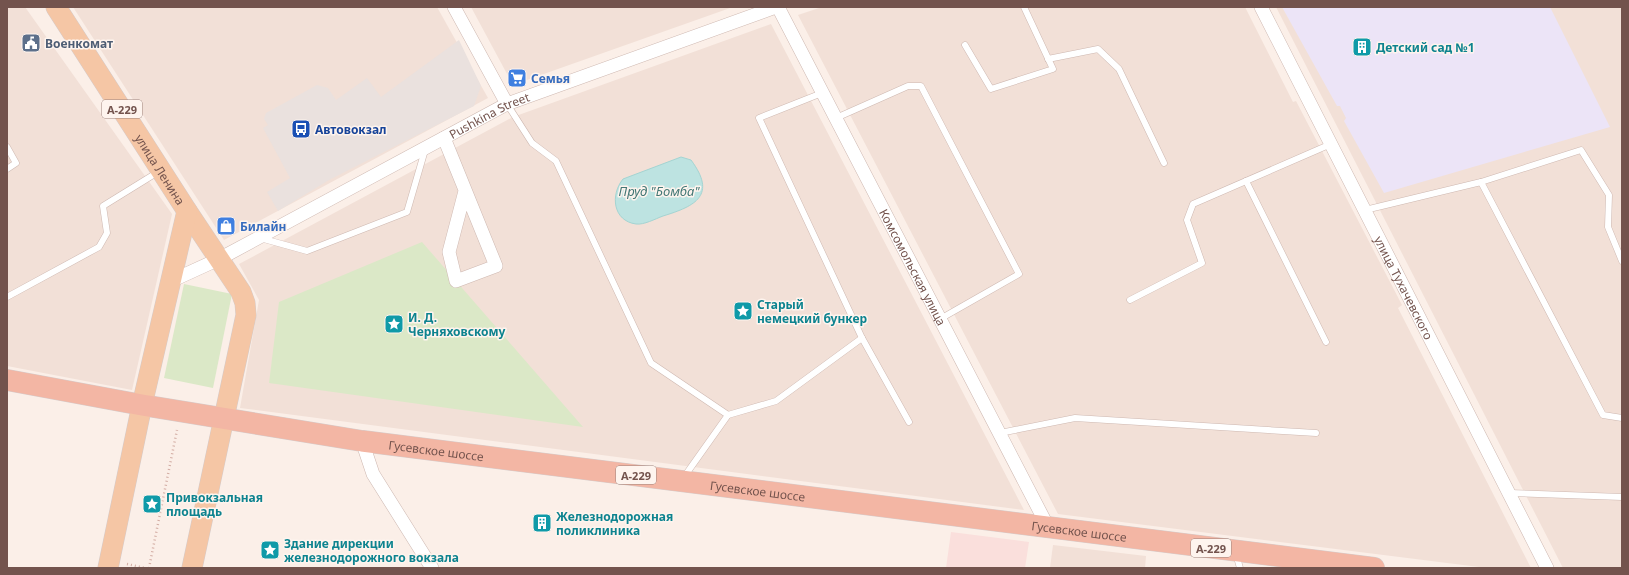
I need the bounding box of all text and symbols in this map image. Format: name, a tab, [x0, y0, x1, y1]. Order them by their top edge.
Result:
public building icon: Военкомат	[20, 32, 42, 54]
place label: Военкомат	[45, 35, 113, 52]
building icon: Детский сад №1	[1351, 36, 1373, 58]
place label: Детский сад №1	[1376, 39, 1475, 56]
supermarket icon: Семья	[506, 67, 528, 89]
place label: Семья	[531, 70, 570, 87]
street label: Pushkina Street	[446, 88, 532, 142]
road number: А-229	[102, 100, 142, 118]
bus stop icon: Автовокзал	[290, 118, 312, 140]
place label: Автовокзал	[315, 121, 387, 138]
street label: улица Ленина	[131, 131, 189, 208]
water label: Пруд "Бомба"	[618, 182, 700, 200]
street label: Комсомольская улица	[876, 206, 950, 328]
shop icon: Билайн	[215, 215, 237, 237]
place label: Билайн	[240, 218, 286, 235]
street label: улица Тухачевского	[1371, 233, 1438, 342]
place label: Старый немецкий бункер	[757, 296, 867, 327]
place icon: Старый немецкий бункер	[732, 300, 754, 322]
place label: И. Д. Черняховскому	[408, 309, 506, 340]
place icon: И. Д. Черняховскому	[383, 313, 405, 335]
street label: Гусевское шоссе	[388, 436, 485, 465]
road number: А-229	[616, 466, 656, 484]
street label: Гусевское шоссе	[709, 476, 807, 505]
place label: Привокзальная площадь	[166, 489, 263, 520]
place icon: Привокзальная площадь	[141, 493, 163, 515]
place label: Железнодорожная поликлиника	[556, 508, 673, 539]
building icon: Железнодорожная поликлиника	[531, 512, 553, 534]
street label: Гусевское шоссе	[1031, 517, 1128, 545]
place label: Здание дирекции железнодорожного вокзала	[284, 535, 459, 566]
place icon: Здание дирекции железнодорожного вокзала	[259, 539, 281, 561]
road number: А-229	[1191, 539, 1231, 557]

